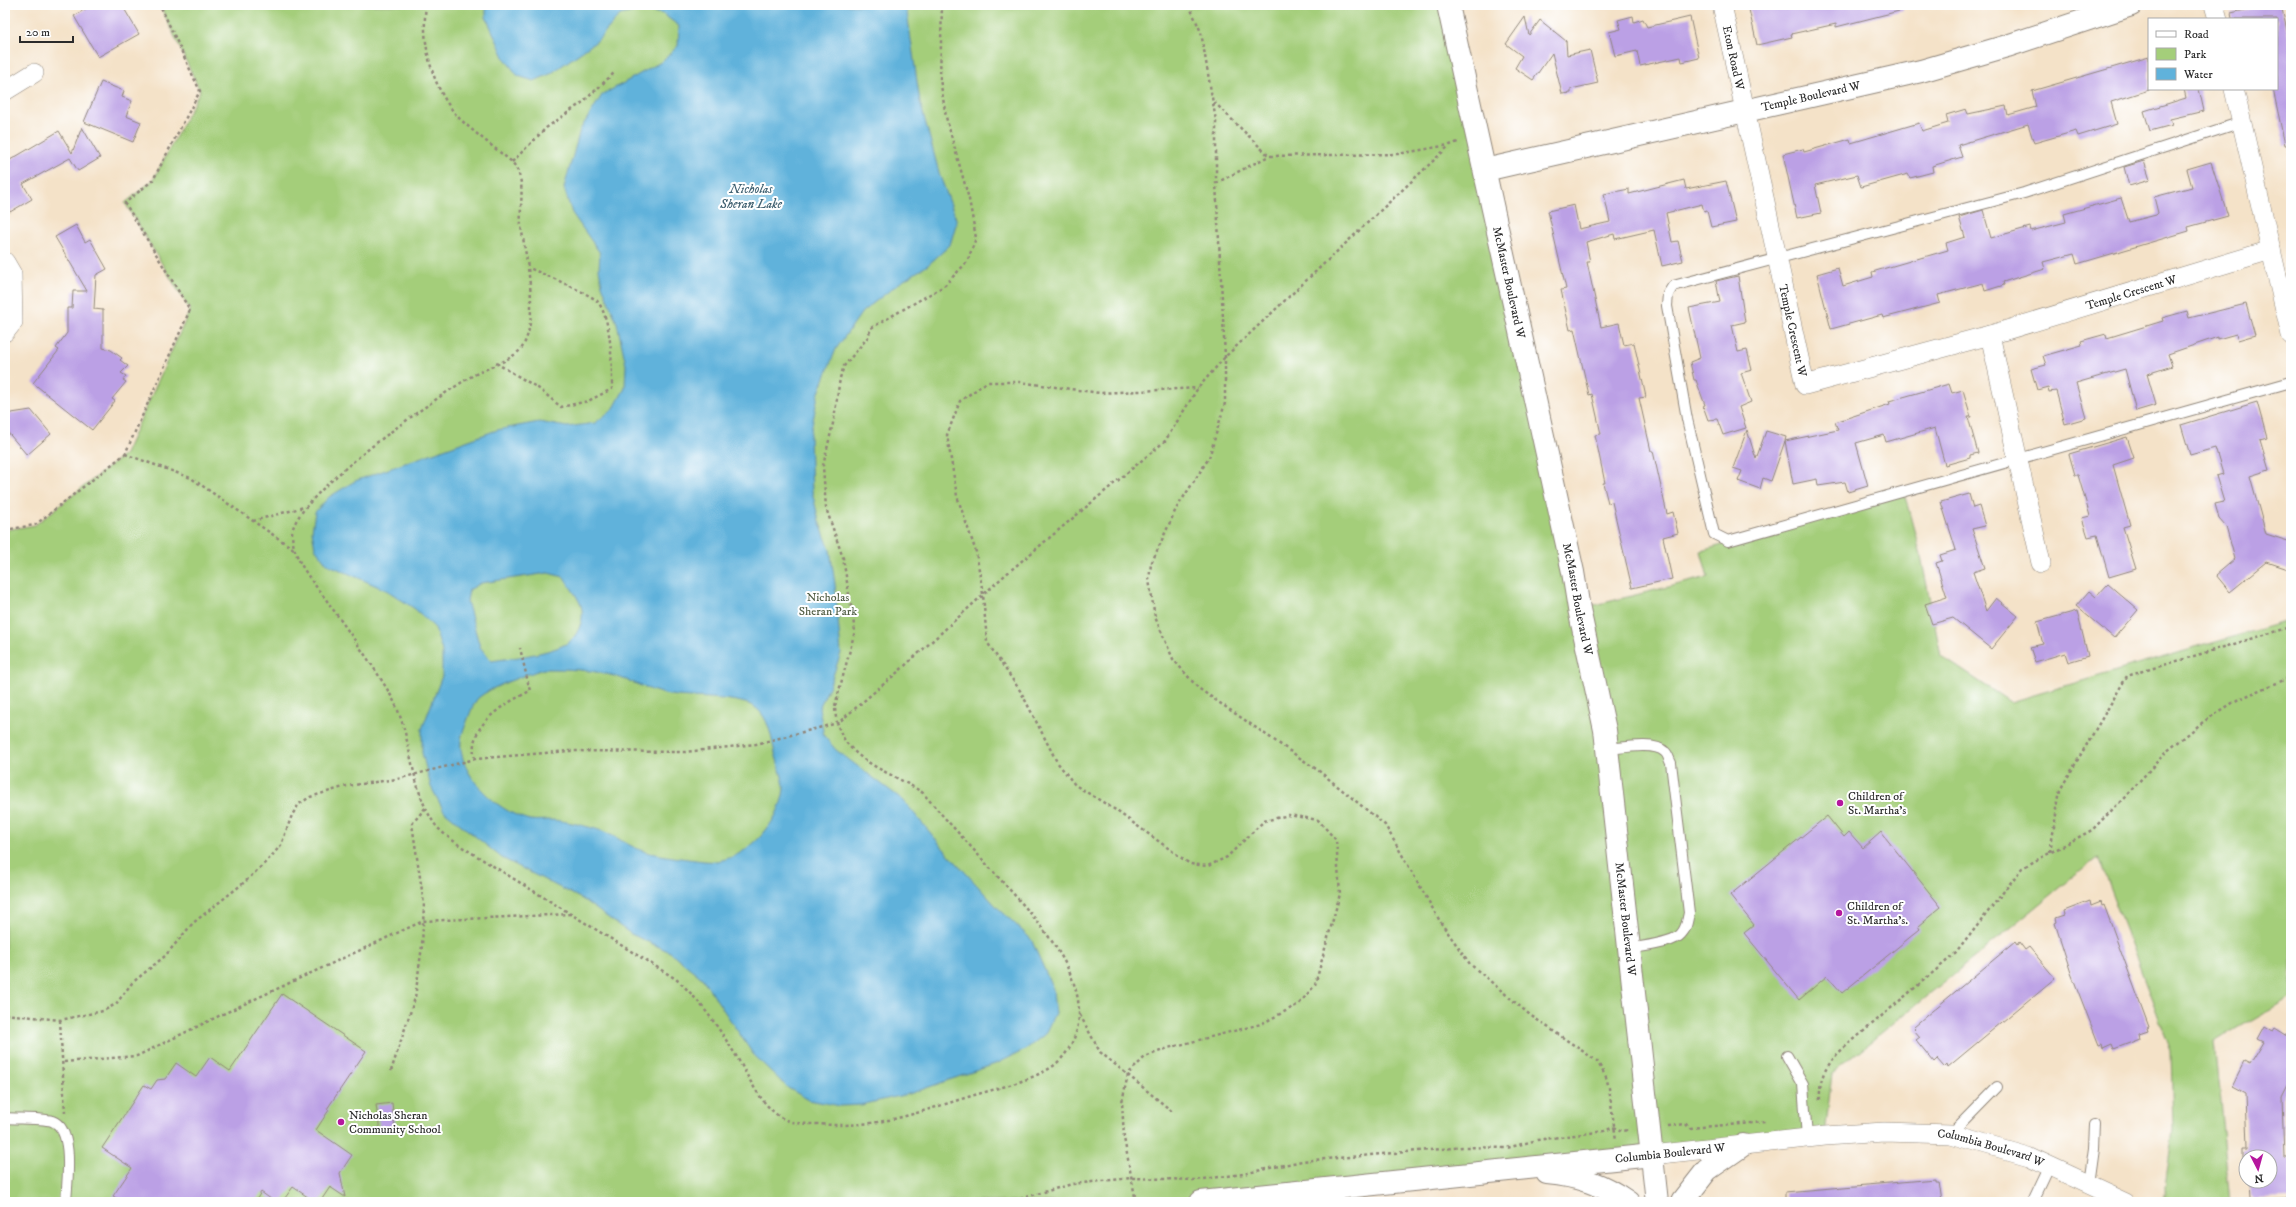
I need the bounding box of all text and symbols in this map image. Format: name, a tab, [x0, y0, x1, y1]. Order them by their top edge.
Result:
scale bar	[20, 18, 73, 44]
legend	[2148, 18, 2278, 90]
street label: Eton Road W	[1719, 24, 1748, 92]
text: 20 m	[26, 25, 50, 40]
text: Road	[2184, 27, 2209, 42]
text: Park	[2184, 47, 2206, 62]
text: Water	[2183, 67, 2213, 82]
street label: Temple Boulevard W	[1760, 78, 1863, 115]
water label: Nicholas Sheran Lake	[719, 181, 782, 212]
street label: McMaster Boulevard W	[1489, 225, 1528, 341]
street label: Temple Crescent W	[2084, 272, 2179, 314]
street label: Temple Crescent W	[1775, 283, 1810, 379]
street label: McMaster Boulevard W	[1559, 542, 1596, 658]
park label: Nicholas Sheran Park	[799, 590, 857, 619]
place label: Children of St. Martha's	[1848, 789, 1906, 818]
marker: Children of St. Martha's	[1835, 798, 1845, 808]
street label: McMaster Boulevard W	[1612, 862, 1639, 978]
place label: Children of St. Martha's.	[1847, 899, 1908, 928]
marker: Children of St. Martha's.	[1834, 908, 1844, 918]
place label: Nicholas Sheran Community School	[349, 1108, 441, 1137]
marker: Nicholas Sheran Community School	[336, 1117, 346, 1127]
street label: Columbia Boulevard W	[1937, 1127, 2047, 1171]
street label: Columbia Boulevard W	[1614, 1140, 1727, 1167]
north arrow	[2238, 1149, 2278, 1189]
text: N	[2254, 1171, 2264, 1185]

